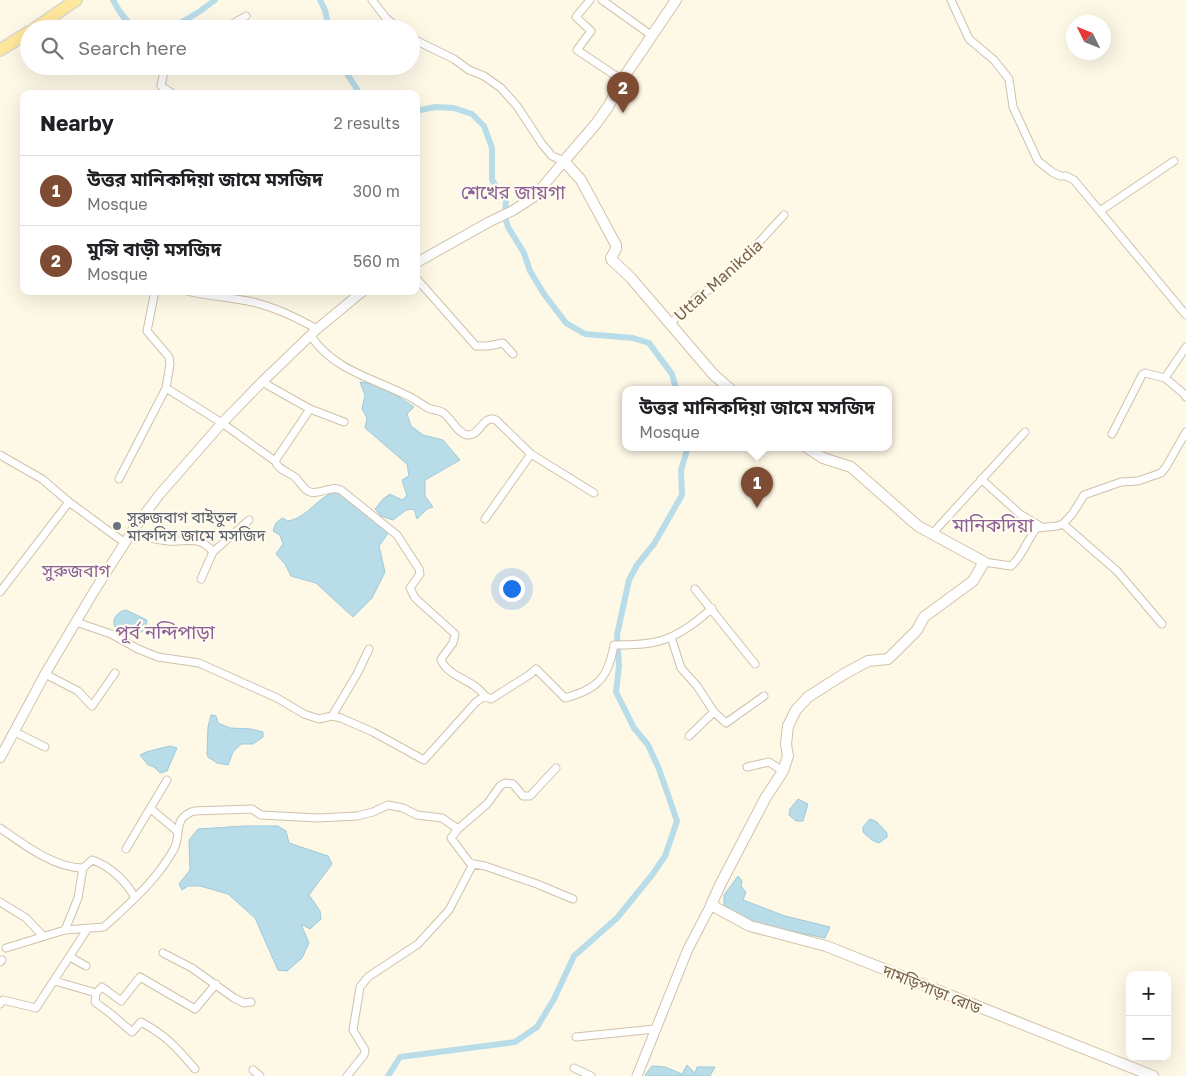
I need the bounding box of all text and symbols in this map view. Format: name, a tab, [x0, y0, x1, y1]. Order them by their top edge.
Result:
north arrow	[1066, 15, 1111, 60]
search box	[20, 20, 420, 75]
icon: search	[38, 34, 66, 62]
text: Search here	[78, 36, 187, 59]
pin: 2	[607, 72, 639, 113]
text: Nearby	[40, 110, 114, 136]
text: 2 results	[334, 113, 400, 133]
text: উত্তর মানিকদিয়া জামে মসজিদ	[87, 167, 323, 190]
district label: শেখের জায়গা	[461, 180, 566, 203]
text: 1	[52, 181, 60, 201]
text: 300 m	[353, 181, 400, 201]
text: Mosque	[87, 194, 148, 214]
street label: Uttar Manikdia	[670, 235, 766, 325]
text: মুন্সি বাড়ী মসজিদ	[87, 237, 221, 260]
text: 2	[51, 251, 61, 271]
text: 560 m	[353, 251, 400, 271]
text: Mosque	[87, 264, 148, 284]
popup	[622, 386, 892, 451]
text: উত্তর মানিকদিয়া জামে মসজিদ	[639, 395, 875, 418]
text: Mosque	[639, 422, 700, 442]
pin: 1	[741, 467, 773, 508]
place label: সুরুজবাগ বাইতুল মাকদিস জামে মসজিদ	[126, 507, 266, 545]
district label: মানিকদিয়া	[951, 513, 1034, 536]
marker: সুরুজবাগ বাইতুল মাকদিস জামে মসজিদ	[111, 520, 123, 532]
district label: সুরুজবাগ	[41, 559, 110, 582]
your location	[499, 576, 525, 602]
district label: পূর্ব নন্দিপাড়া	[115, 620, 216, 644]
street label: দামড়িপাড়া রোড	[879, 960, 985, 1018]
map controls	[1126, 971, 1171, 1061]
button: +	[1126, 971, 1171, 1016]
button: −	[1126, 1016, 1171, 1061]

